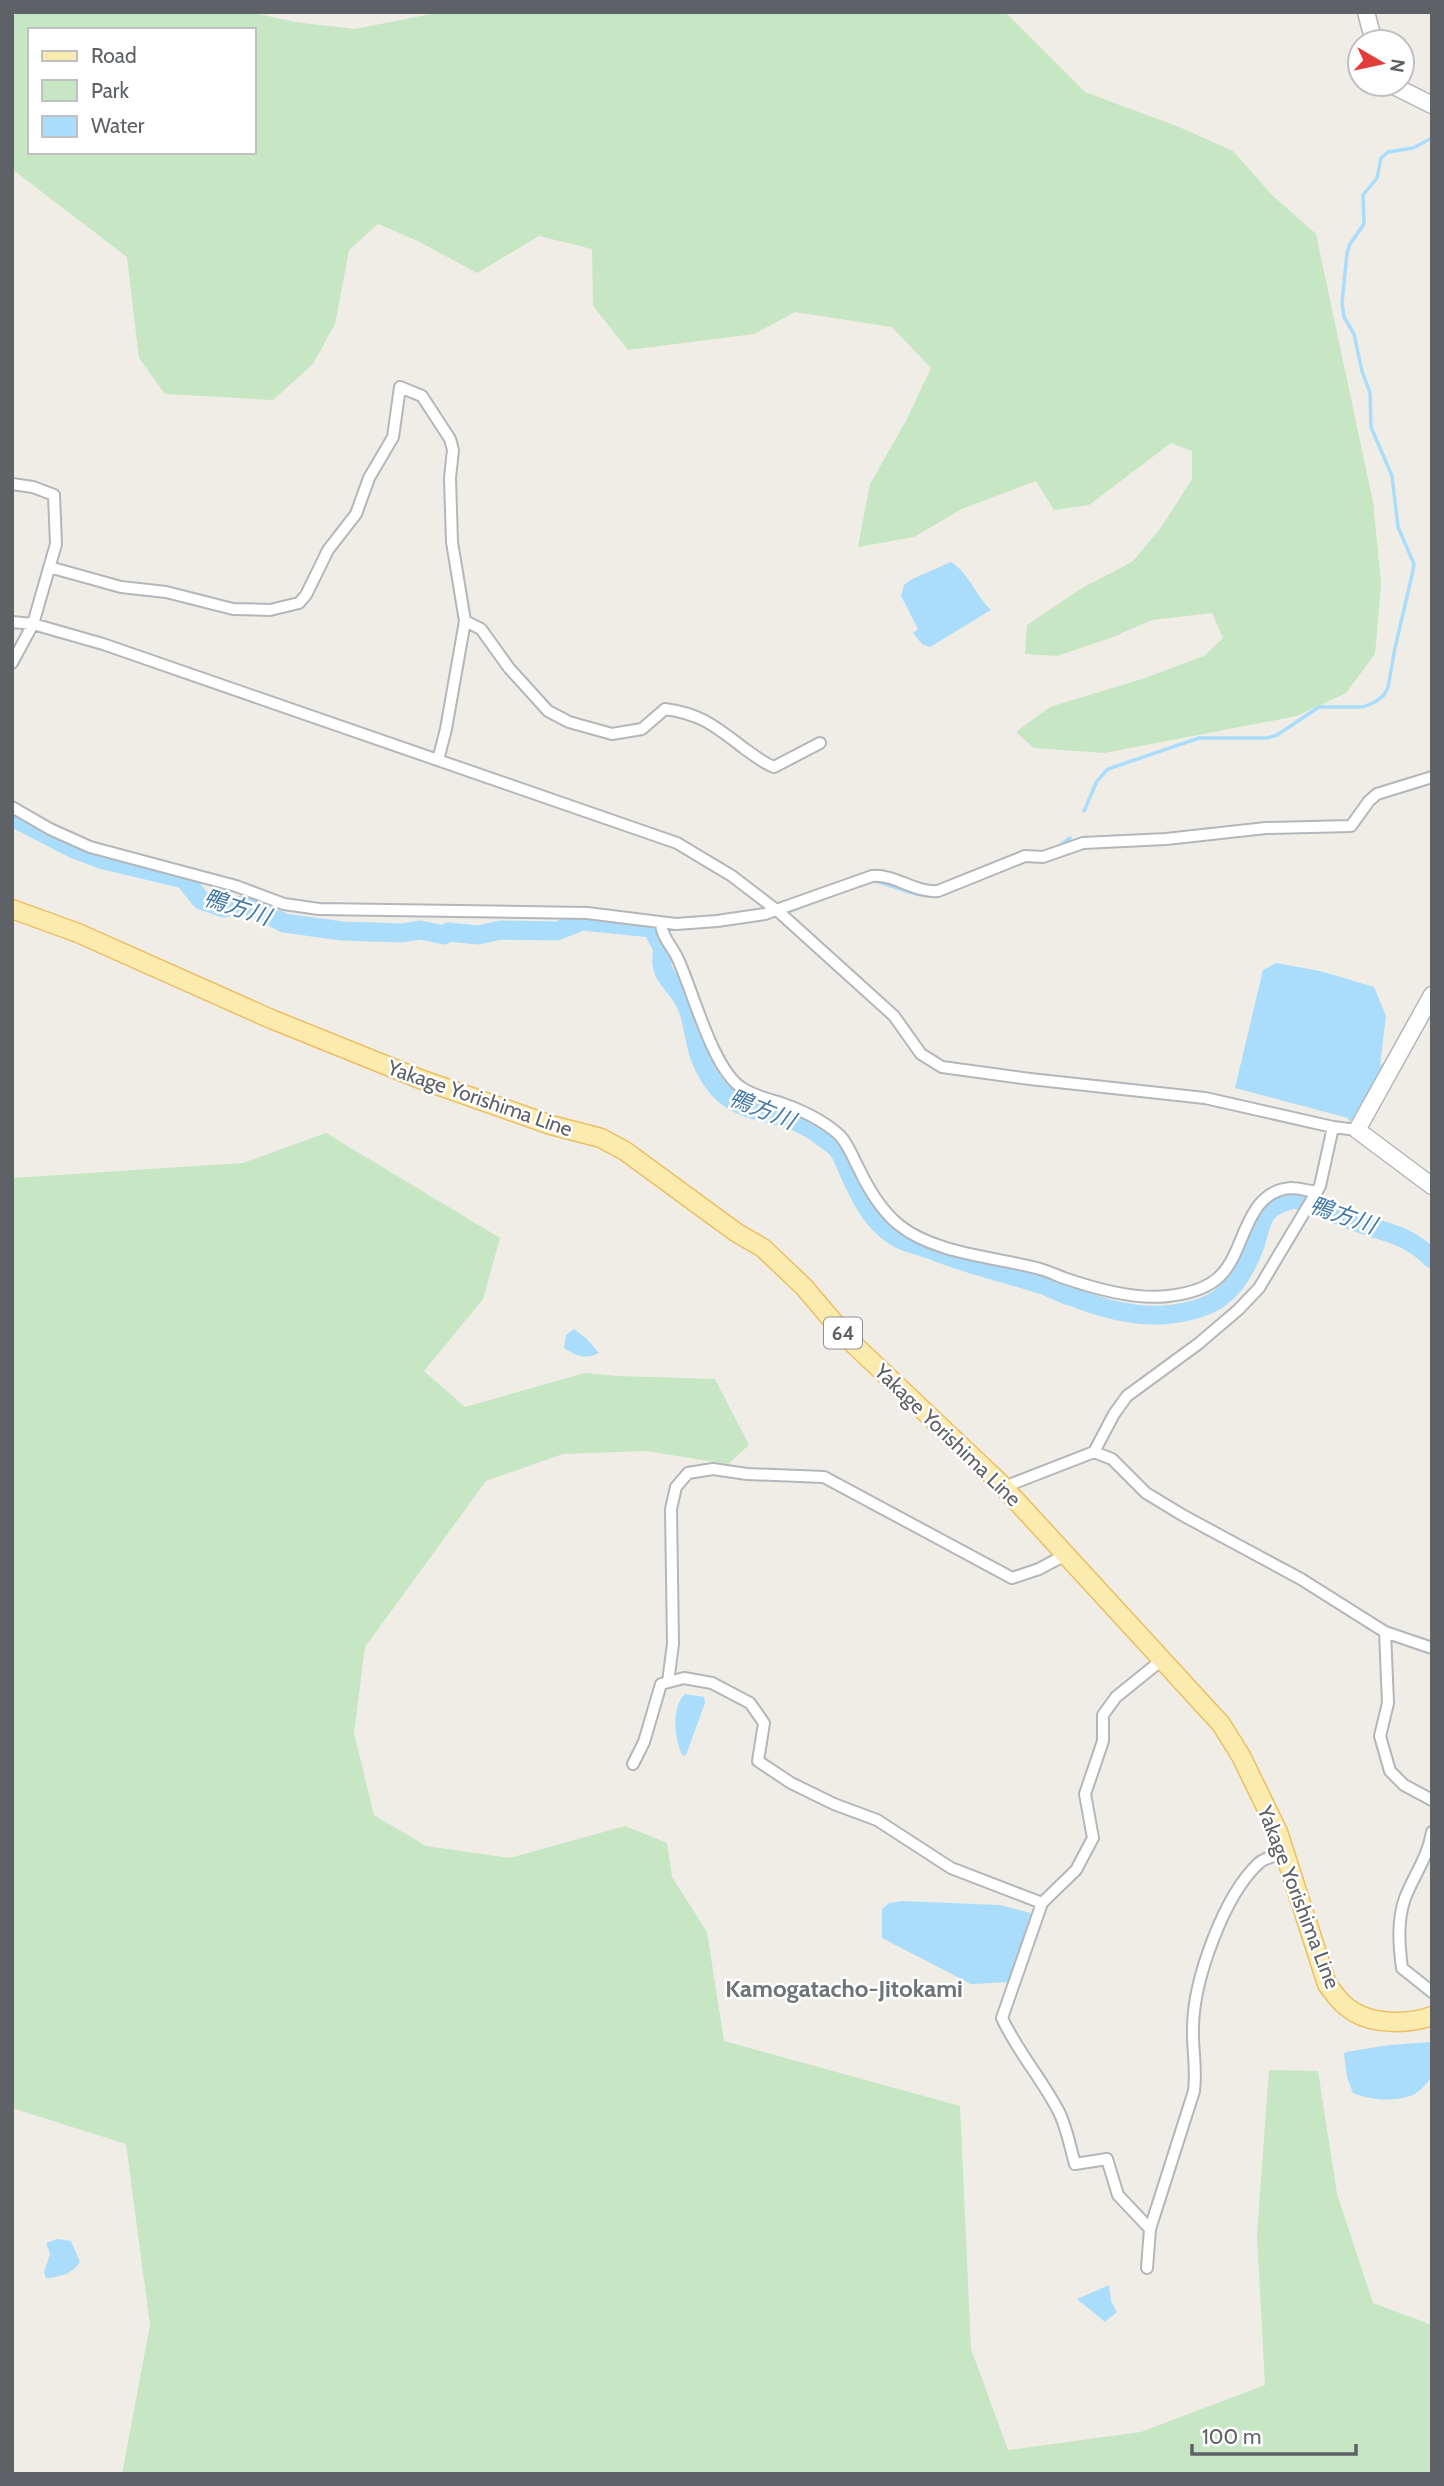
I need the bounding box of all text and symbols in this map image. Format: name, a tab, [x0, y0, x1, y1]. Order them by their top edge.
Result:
legend	[28, 28, 256, 154]
north arrow	[1346, 28, 1416, 98]
text: Road	[91, 43, 137, 68]
text: N	[1385, 57, 1410, 74]
text: Park	[91, 78, 129, 103]
text: Water	[91, 113, 145, 138]
water label: 鴨方川	[200, 883, 277, 932]
street label: Yakage Yorishima Line	[383, 1054, 576, 1141]
water label: 鴨方川	[725, 1083, 802, 1136]
water label: 鴨方川	[1306, 1191, 1383, 1240]
road number: 64	[824, 1317, 862, 1348]
street label: Yakage Yorishima Line	[869, 1358, 1027, 1511]
street label: Yakage Yorishima Line	[1252, 1801, 1345, 1992]
district label: Kamogatacho-Jitokami	[725, 1974, 963, 2003]
scale bar	[1192, 2412, 1356, 2456]
text: 100 m	[1202, 2424, 1261, 2449]

